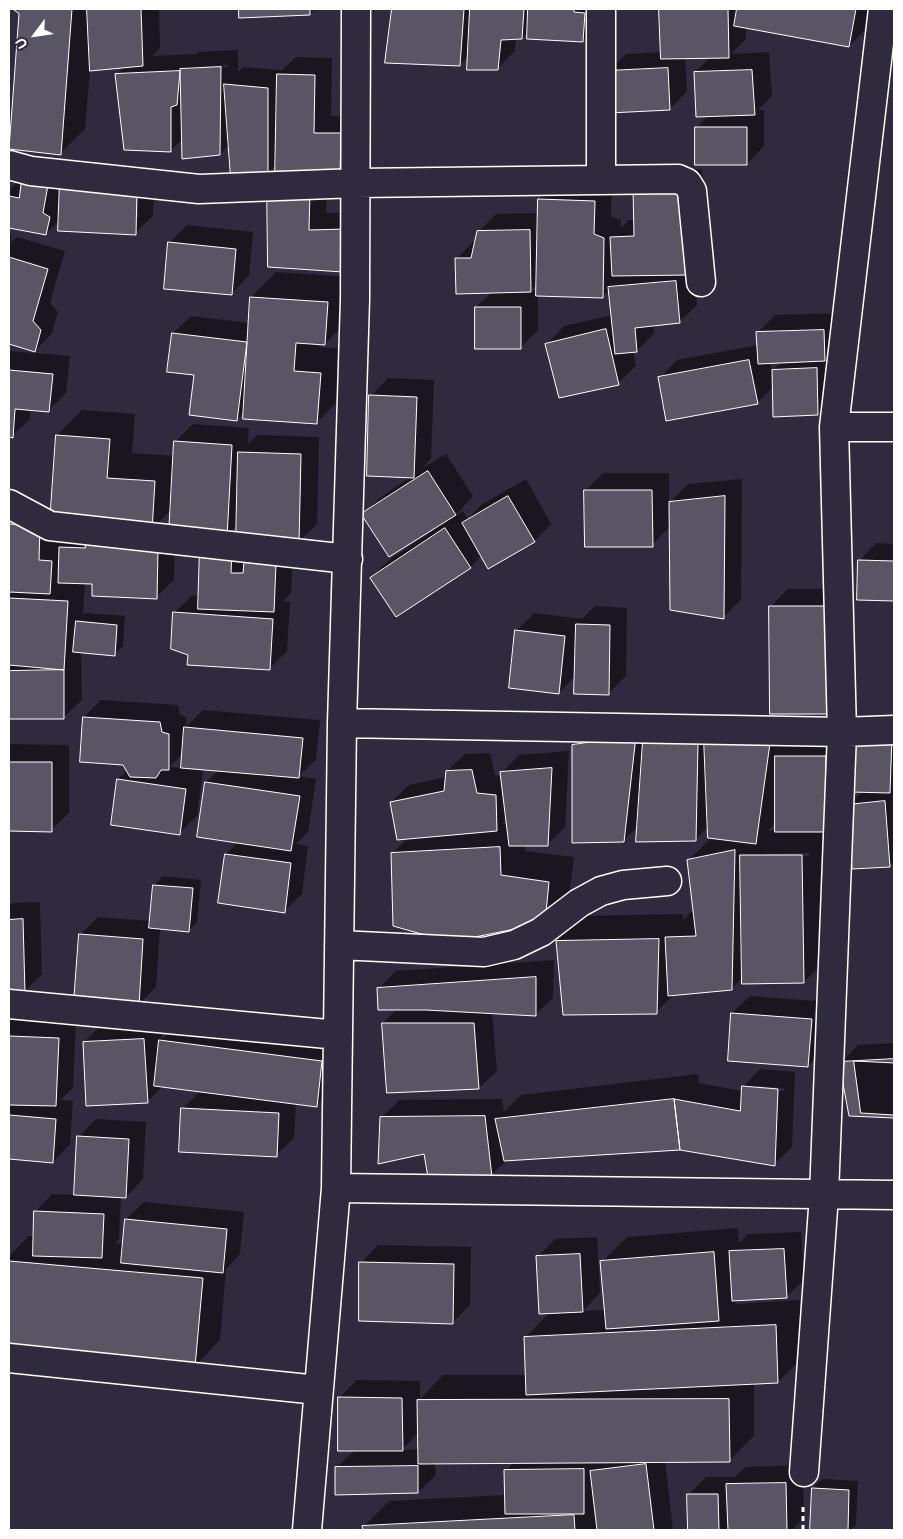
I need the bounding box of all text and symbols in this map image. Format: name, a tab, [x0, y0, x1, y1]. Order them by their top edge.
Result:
north arrow	[10, 10, 60, 60]
text: U	[12, 34, 32, 52]

